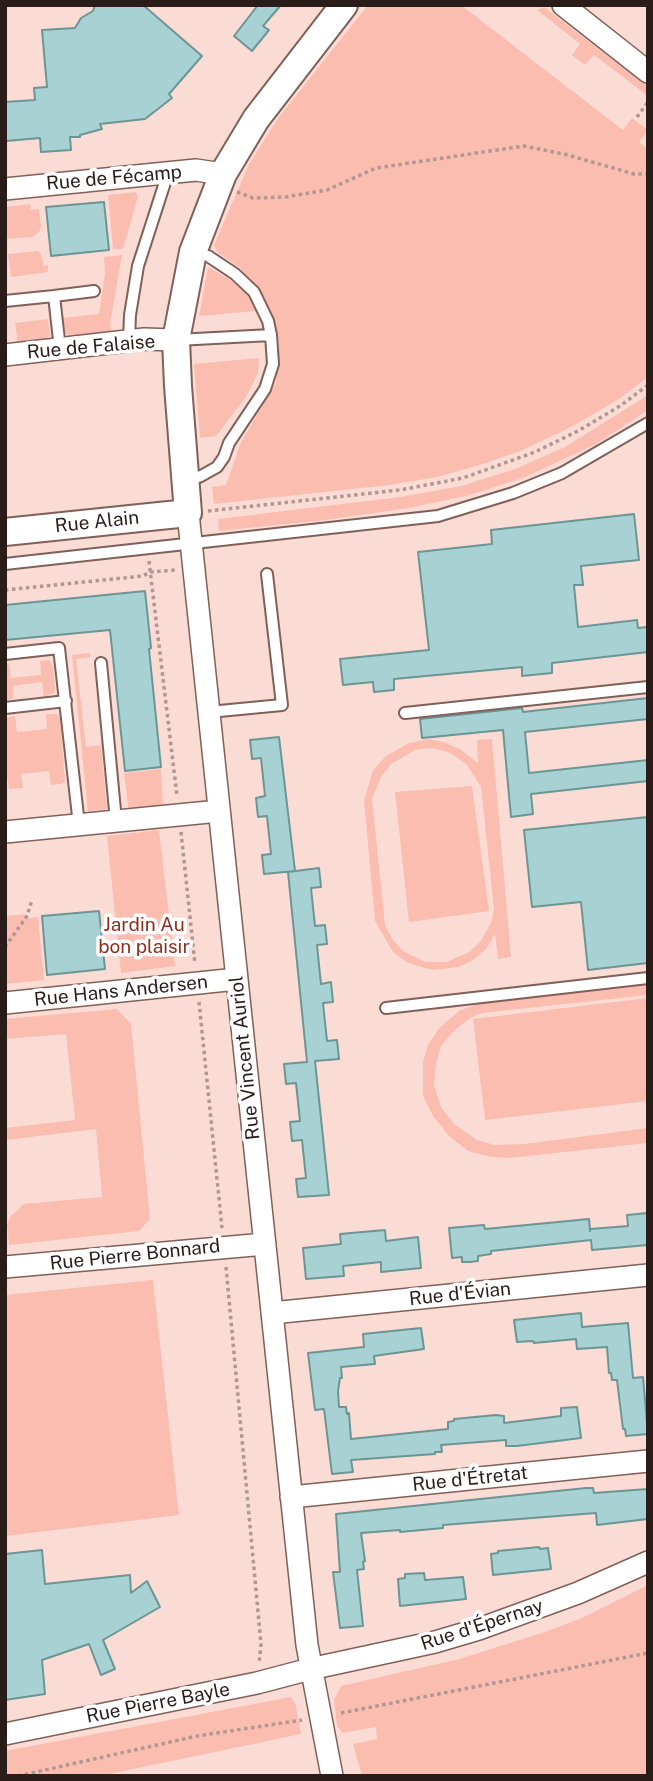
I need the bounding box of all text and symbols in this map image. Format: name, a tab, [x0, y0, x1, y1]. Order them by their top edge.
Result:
street label: Rue de Fécamp	[45, 161, 183, 195]
street label: Rue de Falaise	[26, 330, 156, 364]
street label: Rue Alain	[54, 506, 140, 538]
park label: Jardin Au bon plaisir	[98, 914, 190, 958]
street label: Rue Hans Andersen	[33, 971, 209, 1011]
street label: Rue Vincent Auriol	[225, 975, 265, 1141]
street label: Rue Pierre Bonnard	[49, 1235, 221, 1275]
street label: Rue d'Évian	[408, 1277, 512, 1311]
street label: Rue d'Étretat	[411, 1462, 529, 1496]
street label: Rue d'Épernay	[418, 1594, 546, 1656]
street label: Rue Pierre Bayle	[84, 1678, 232, 1728]

